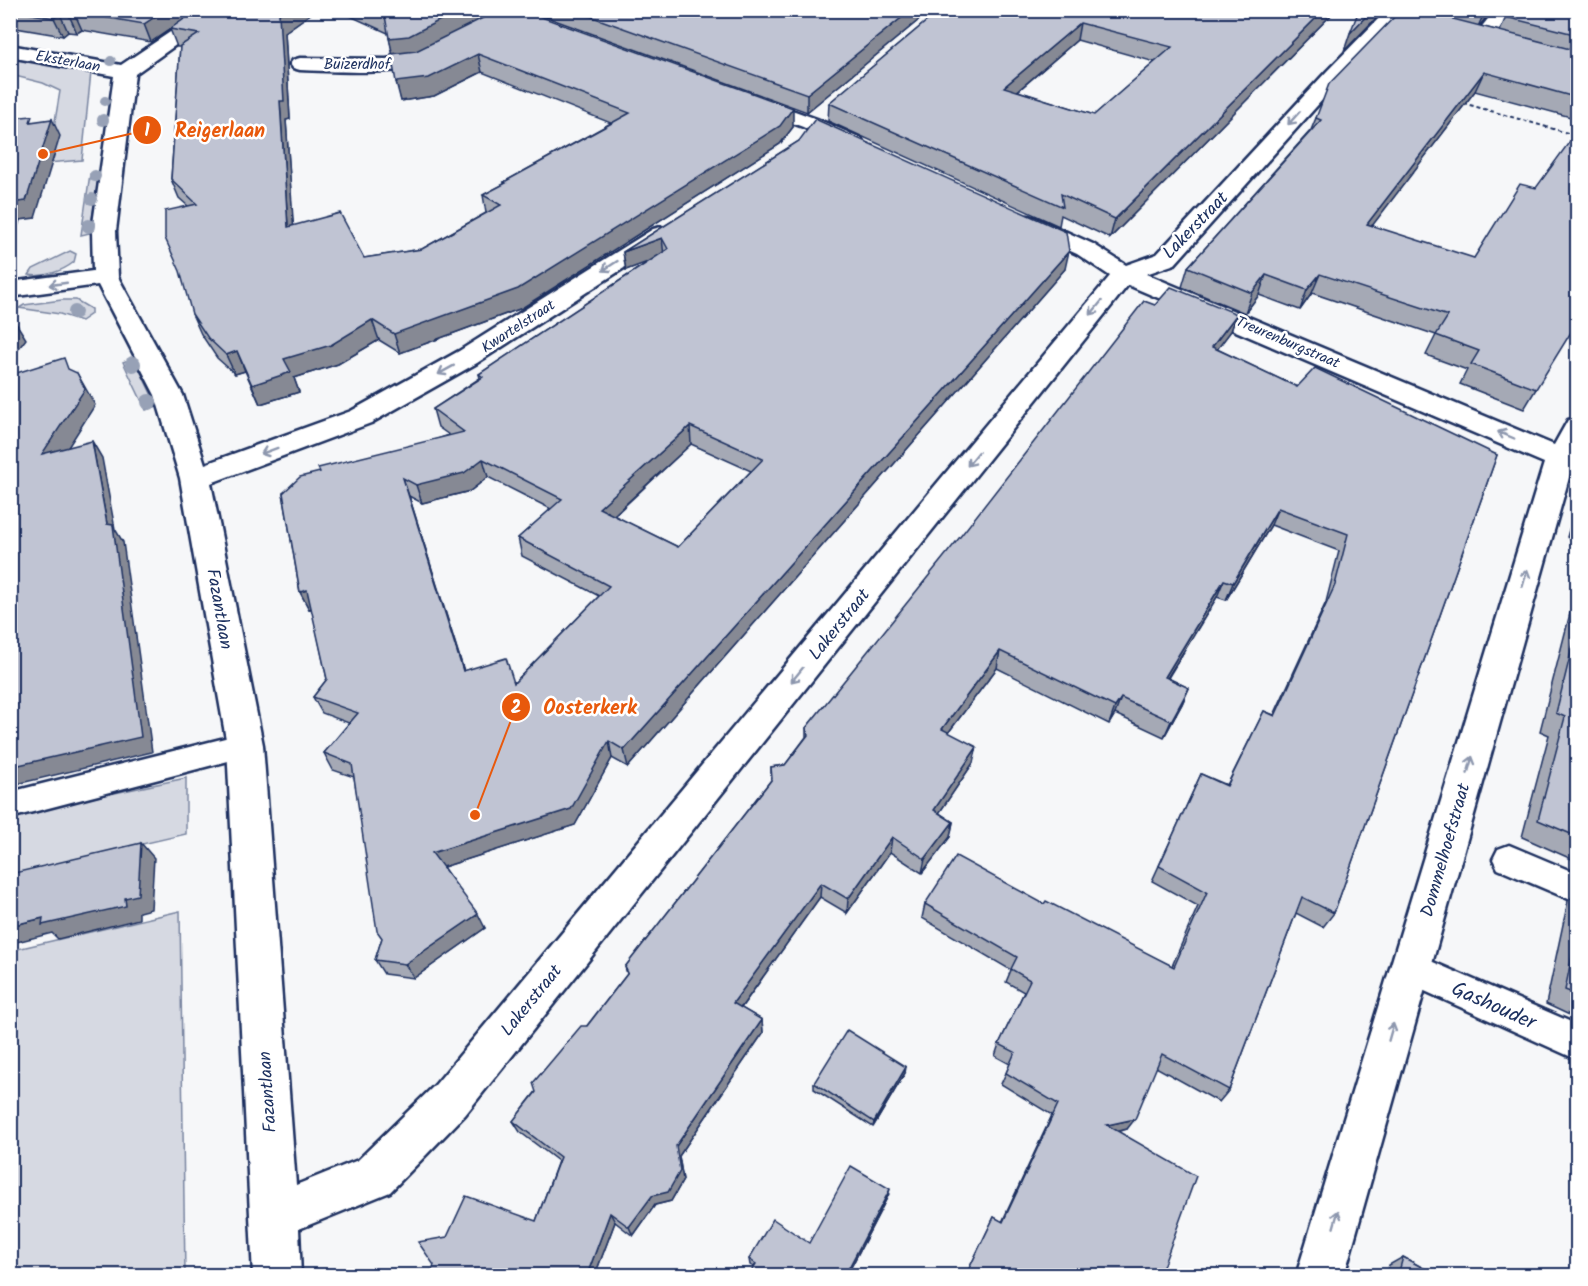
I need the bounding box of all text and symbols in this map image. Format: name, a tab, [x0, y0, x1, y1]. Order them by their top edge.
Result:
street label: Eksterlaan	[34, 44, 102, 79]
street label: Buizerdhof	[324, 53, 392, 77]
one-way arrow	[1287, 110, 1301, 125]
callout: Reigerlaan	[132, 111, 277, 149]
text: Reigerlaan	[175, 116, 265, 148]
text: 1	[144, 117, 150, 146]
street label: Lakerstraat	[1156, 185, 1237, 267]
one-way arrow	[603, 260, 619, 272]
one-way arrow	[49, 278, 69, 289]
street label: Kwartelstraat	[477, 294, 561, 360]
one-way arrow	[1090, 300, 1103, 316]
street label: Treurenburgstraat	[1232, 310, 1344, 376]
one-way arrow	[437, 365, 455, 376]
one-way arrow	[1497, 429, 1516, 440]
one-way arrow	[260, 447, 279, 458]
one-way arrow	[966, 451, 980, 466]
street label: Fazantlaan	[197, 567, 240, 652]
one-way arrow	[1520, 568, 1531, 587]
street label: Lakerstraat	[802, 582, 879, 667]
one-way arrow	[790, 667, 803, 683]
callout: Oosterkerk	[501, 688, 648, 726]
text: Oosterkerk	[543, 693, 638, 725]
text: 2	[511, 694, 521, 723]
one-way arrow	[1465, 756, 1476, 775]
street label: Dommelhoefstraat	[1413, 779, 1480, 921]
street label: Lakerstraat	[494, 958, 571, 1043]
street label: Gashouder	[1446, 973, 1542, 1040]
one-way arrow	[1386, 1023, 1397, 1042]
street label: Fazantlaan	[251, 1050, 286, 1134]
one-way arrow	[1331, 1210, 1342, 1229]

